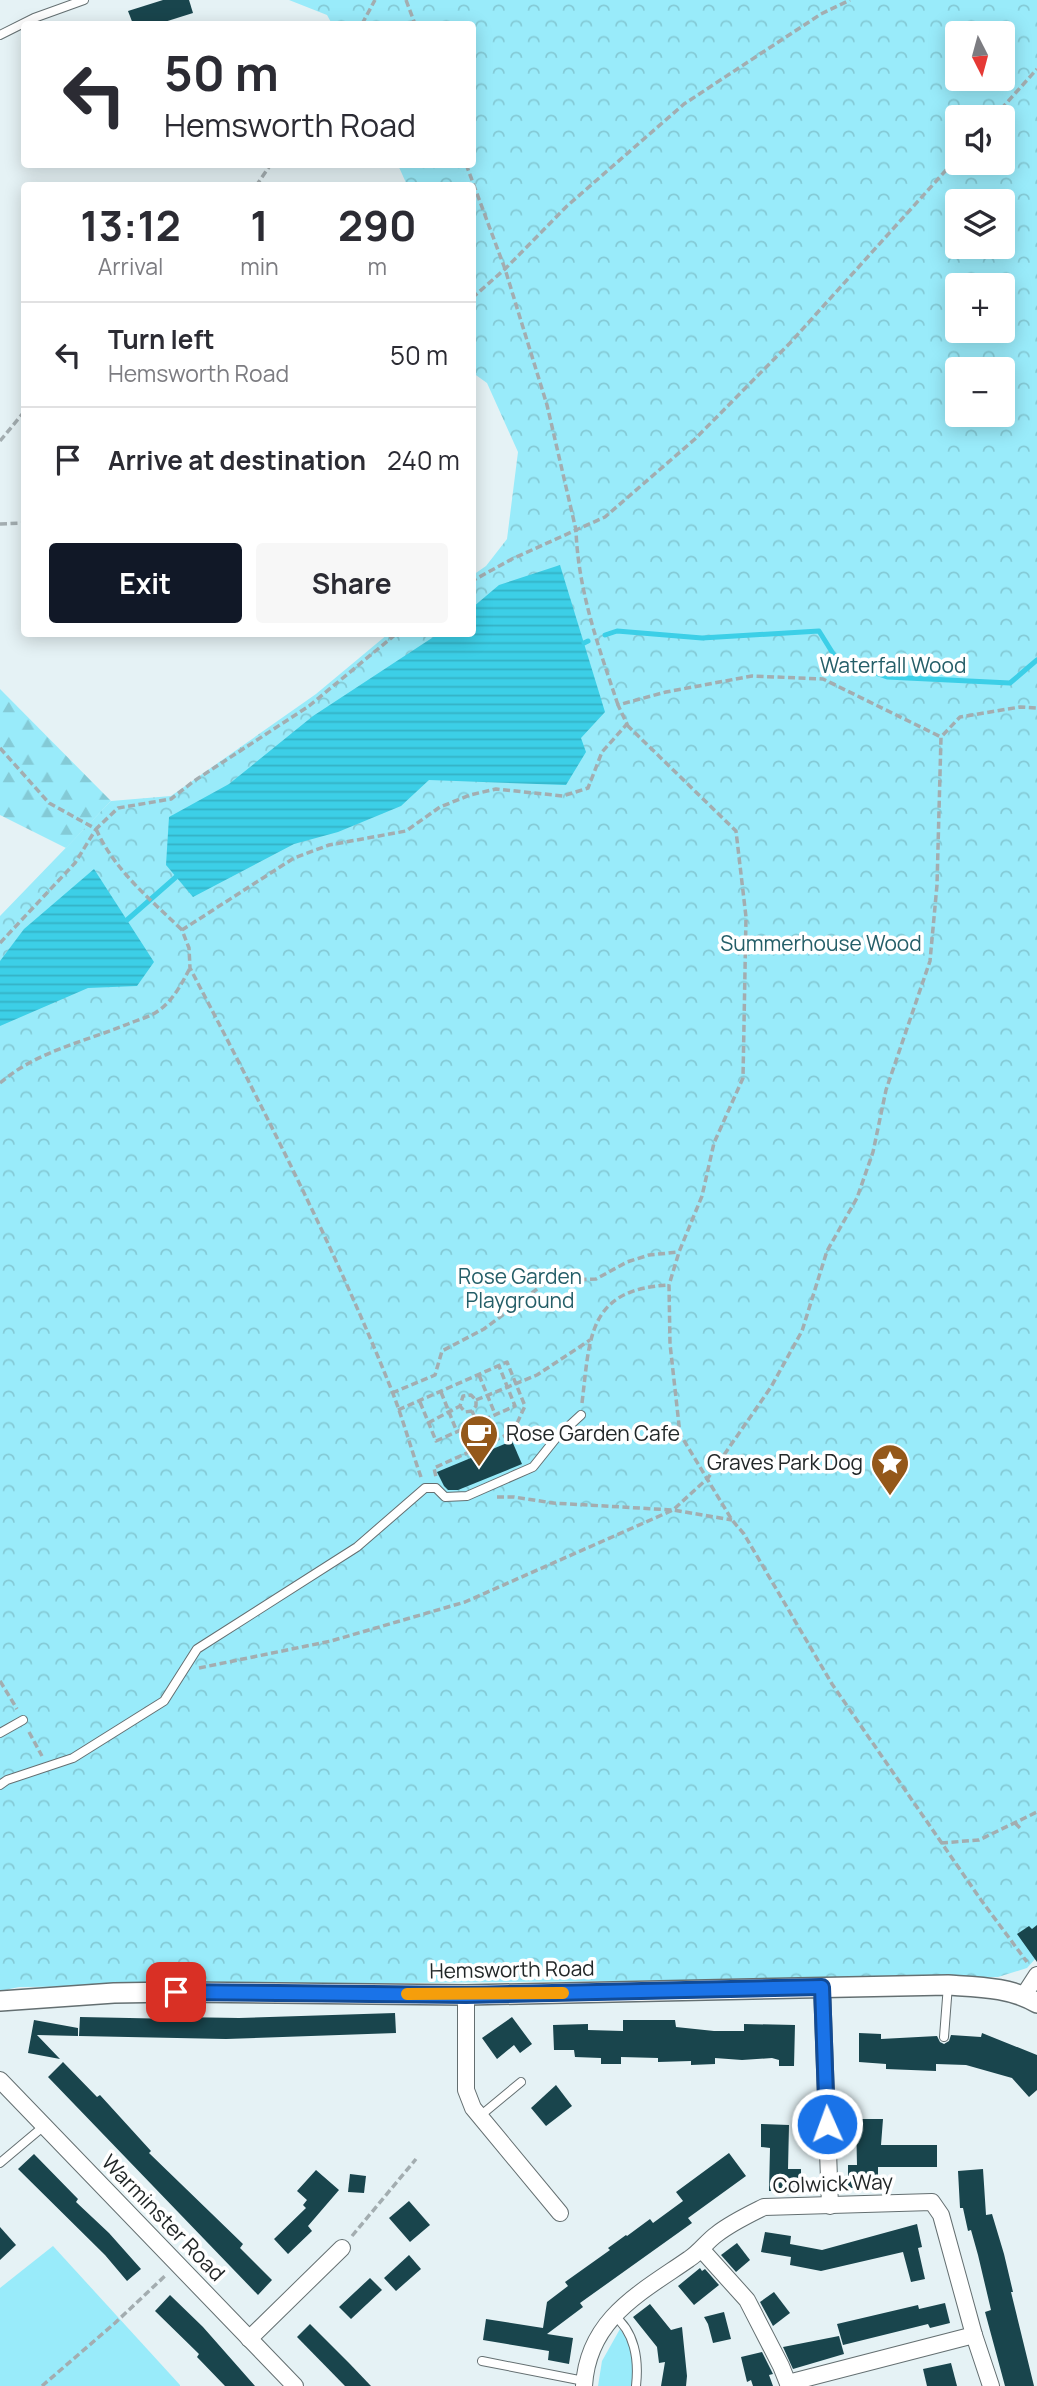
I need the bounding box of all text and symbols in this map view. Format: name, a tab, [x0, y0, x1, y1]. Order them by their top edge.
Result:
north arrow	[945, 21, 1015, 91]
map controls	[945, 21, 1015, 427]
text: 50 m	[164, 39, 279, 106]
icon: left	[49, 49, 140, 140]
text: Hemsworth Road	[164, 103, 416, 147]
button: sound	[945, 105, 1015, 175]
button: layers	[945, 189, 1015, 259]
text: 13:12	[80, 196, 181, 254]
text: 1	[250, 196, 269, 254]
text: 290	[338, 196, 417, 254]
text: Arrival	[98, 250, 163, 282]
text: min	[240, 250, 279, 282]
text: m	[368, 250, 387, 282]
button: +	[945, 273, 1015, 343]
text: Turn left	[108, 321, 215, 357]
icon: left	[49, 336, 87, 374]
text: 50 m	[390, 337, 448, 373]
text: Hemsworth Road	[108, 357, 289, 389]
button: −	[945, 357, 1015, 427]
icon: arrive	[49, 441, 87, 479]
text: Arrive at destination	[108, 442, 366, 478]
text: 240 m	[387, 442, 460, 478]
button: Exit	[49, 543, 242, 623]
button: Share	[256, 543, 448, 623]
park label: Waterfall Wood	[820, 651, 966, 679]
park label: Summerhouse Wood	[720, 929, 922, 957]
park label: Rose Garden Playground	[458, 1262, 582, 1314]
cafe icon: Rose Garden Cafe	[458, 1413, 500, 1468]
place label: Rose Garden Cafe	[506, 1419, 680, 1447]
place icon: Graves Park Dog	[869, 1442, 911, 1497]
place label: Graves Park Dog	[707, 1448, 863, 1476]
street label: Hemsworth Road	[429, 1954, 595, 1984]
pin	[146, 1962, 206, 2022]
icon: arrive	[157, 1973, 195, 2011]
position arrow	[790, 2087, 864, 2161]
street label: Warminster Road	[96, 2148, 231, 2287]
street label: Colwick Way	[772, 2167, 894, 2199]

